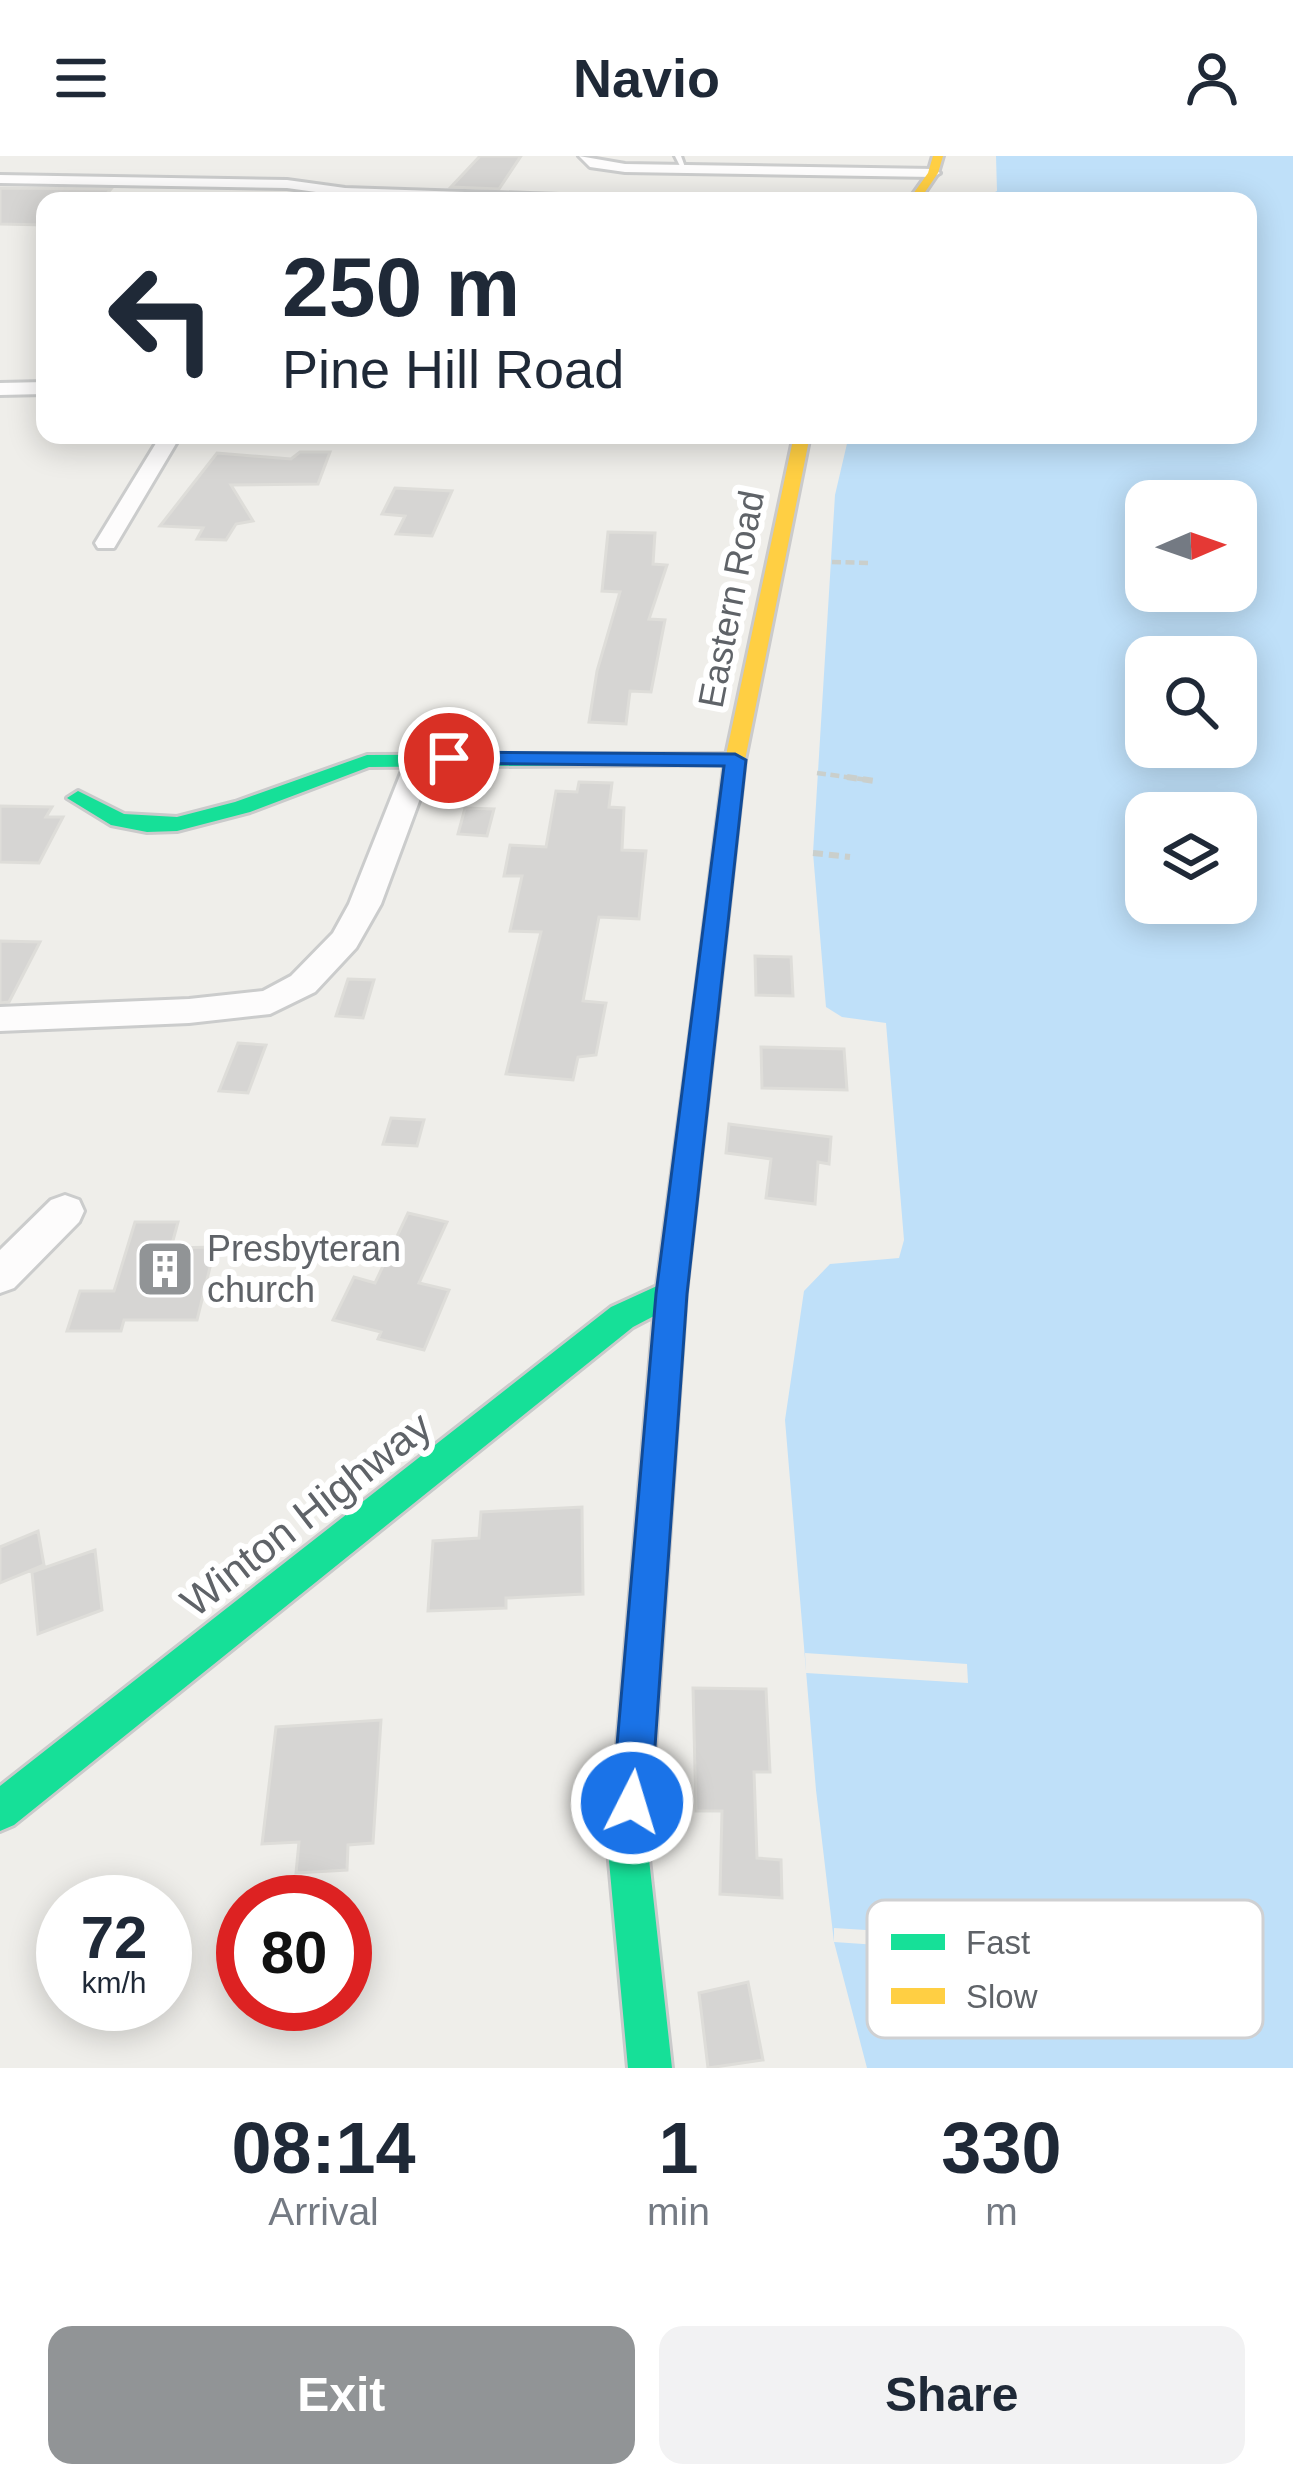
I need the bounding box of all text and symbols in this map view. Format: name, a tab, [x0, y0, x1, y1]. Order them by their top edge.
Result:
icon: menu	[48, 45, 114, 111]
icon: person	[1179, 45, 1245, 111]
text: Navio	[573, 48, 720, 108]
icon: left	[84, 240, 240, 396]
text: 250 m	[282, 240, 520, 334]
text: Pine Hill Road	[282, 339, 624, 399]
north arrow	[1125, 480, 1257, 612]
map controls	[1125, 480, 1257, 924]
street label: Eastern Road	[690, 487, 772, 711]
button: search	[1125, 636, 1257, 768]
pin	[398, 707, 500, 809]
icon: arrive	[416, 725, 482, 791]
button: layers	[1125, 792, 1257, 924]
place label: Presbyteran church	[207, 1228, 401, 1310]
building icon: Presbyteran church	[134, 1238, 196, 1300]
street label: Winton Highway	[172, 1402, 440, 1626]
position arrow	[569, 1740, 695, 1866]
speed limit sign: 80	[216, 1875, 372, 2031]
legend	[867, 1900, 1263, 2038]
text: 72	[81, 1904, 147, 1971]
text: Fast	[966, 1924, 1030, 1961]
text: km/h	[81, 1966, 147, 1999]
text: Slow	[966, 1978, 1038, 2015]
text: 08:14	[231, 2108, 416, 2188]
text: 1	[658, 2108, 699, 2188]
text: 330	[941, 2108, 1062, 2188]
text: Arrival	[268, 2190, 379, 2233]
text: min	[647, 2190, 710, 2233]
text: m	[985, 2190, 1018, 2233]
button: Exit	[48, 2326, 635, 2464]
button: Share	[659, 2326, 1245, 2464]

